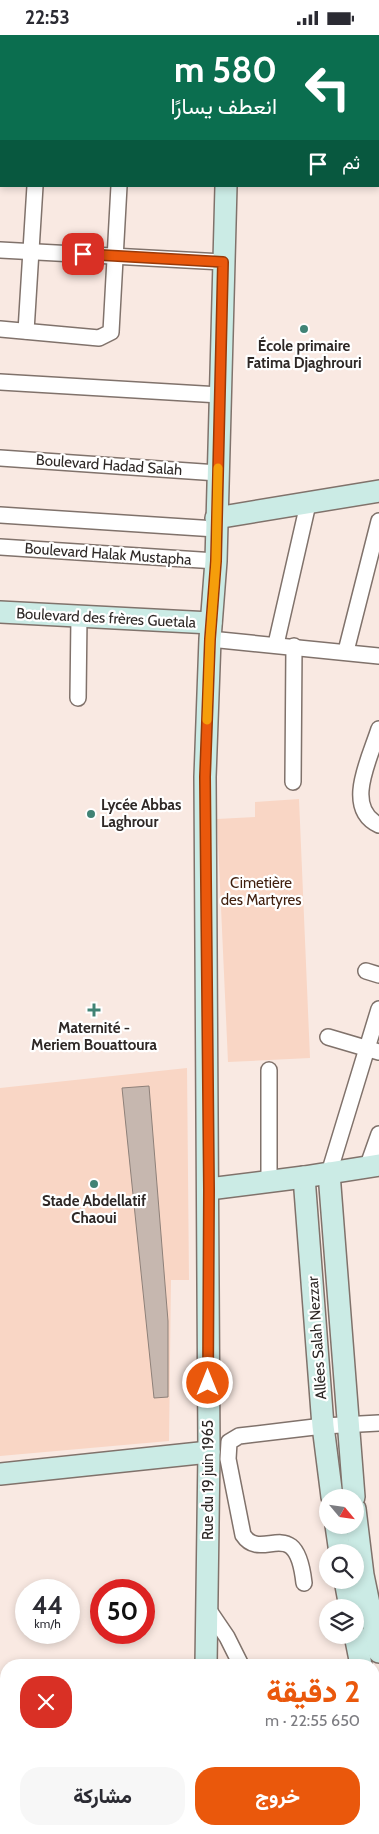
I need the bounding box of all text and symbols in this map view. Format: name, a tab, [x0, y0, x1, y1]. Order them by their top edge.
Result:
text: 22:53	[25, 6, 70, 29]
text: 580 m	[174, 48, 277, 91]
icon: left	[295, 55, 360, 120]
text: انعطف يسارًا	[170, 93, 277, 120]
icon: arrive	[304, 150, 332, 178]
text: ثم	[342, 151, 360, 174]
pin	[62, 233, 104, 275]
icon: arrive	[69, 240, 97, 268]
marker: École primaire Fatima Djaghrouri	[298, 323, 310, 335]
place label: École primaire Fatima Djaghrouri	[246, 336, 362, 372]
street label: Boulevard Hadad Salah	[35, 451, 183, 479]
street label: Boulevard Halak Mustapha	[24, 539, 193, 569]
street label: Boulevard des frères Guetala	[16, 604, 197, 632]
place label: Lycée Abbas Laghrour	[101, 796, 181, 831]
marker: Lycée Abbas Laghrour	[85, 808, 97, 820]
park label: Cimetière des Martyres	[221, 874, 301, 909]
marker: Maternité - Meriem Bouattoura	[87, 1003, 101, 1017]
place label: Maternité - Meriem Bouattoura	[31, 1019, 157, 1054]
marker: Stade Abdellatif Chaoui	[88, 1178, 100, 1190]
place label: Stade Abdellatif Chaoui	[42, 1192, 146, 1227]
street label: Allées Salah Nezzar	[304, 1276, 330, 1400]
position arrow	[181, 1356, 233, 1408]
street label: Rue du 19 juin 1965	[199, 1420, 217, 1540]
north arrow	[319, 1489, 364, 1534]
map controls	[319, 1489, 364, 1644]
button: search	[319, 1544, 364, 1589]
speed limit sign: 50	[90, 1579, 155, 1644]
text: 44	[32, 1590, 63, 1620]
button: layers	[319, 1599, 364, 1644]
text: km/h	[34, 1616, 61, 1631]
text: 2 دقيقة	[266, 1673, 360, 1710]
button: close	[20, 1676, 72, 1728]
text: 650 m · 22:55	[265, 1711, 360, 1730]
button: مشاركة	[20, 1767, 185, 1825]
button: خروج	[195, 1767, 360, 1825]

